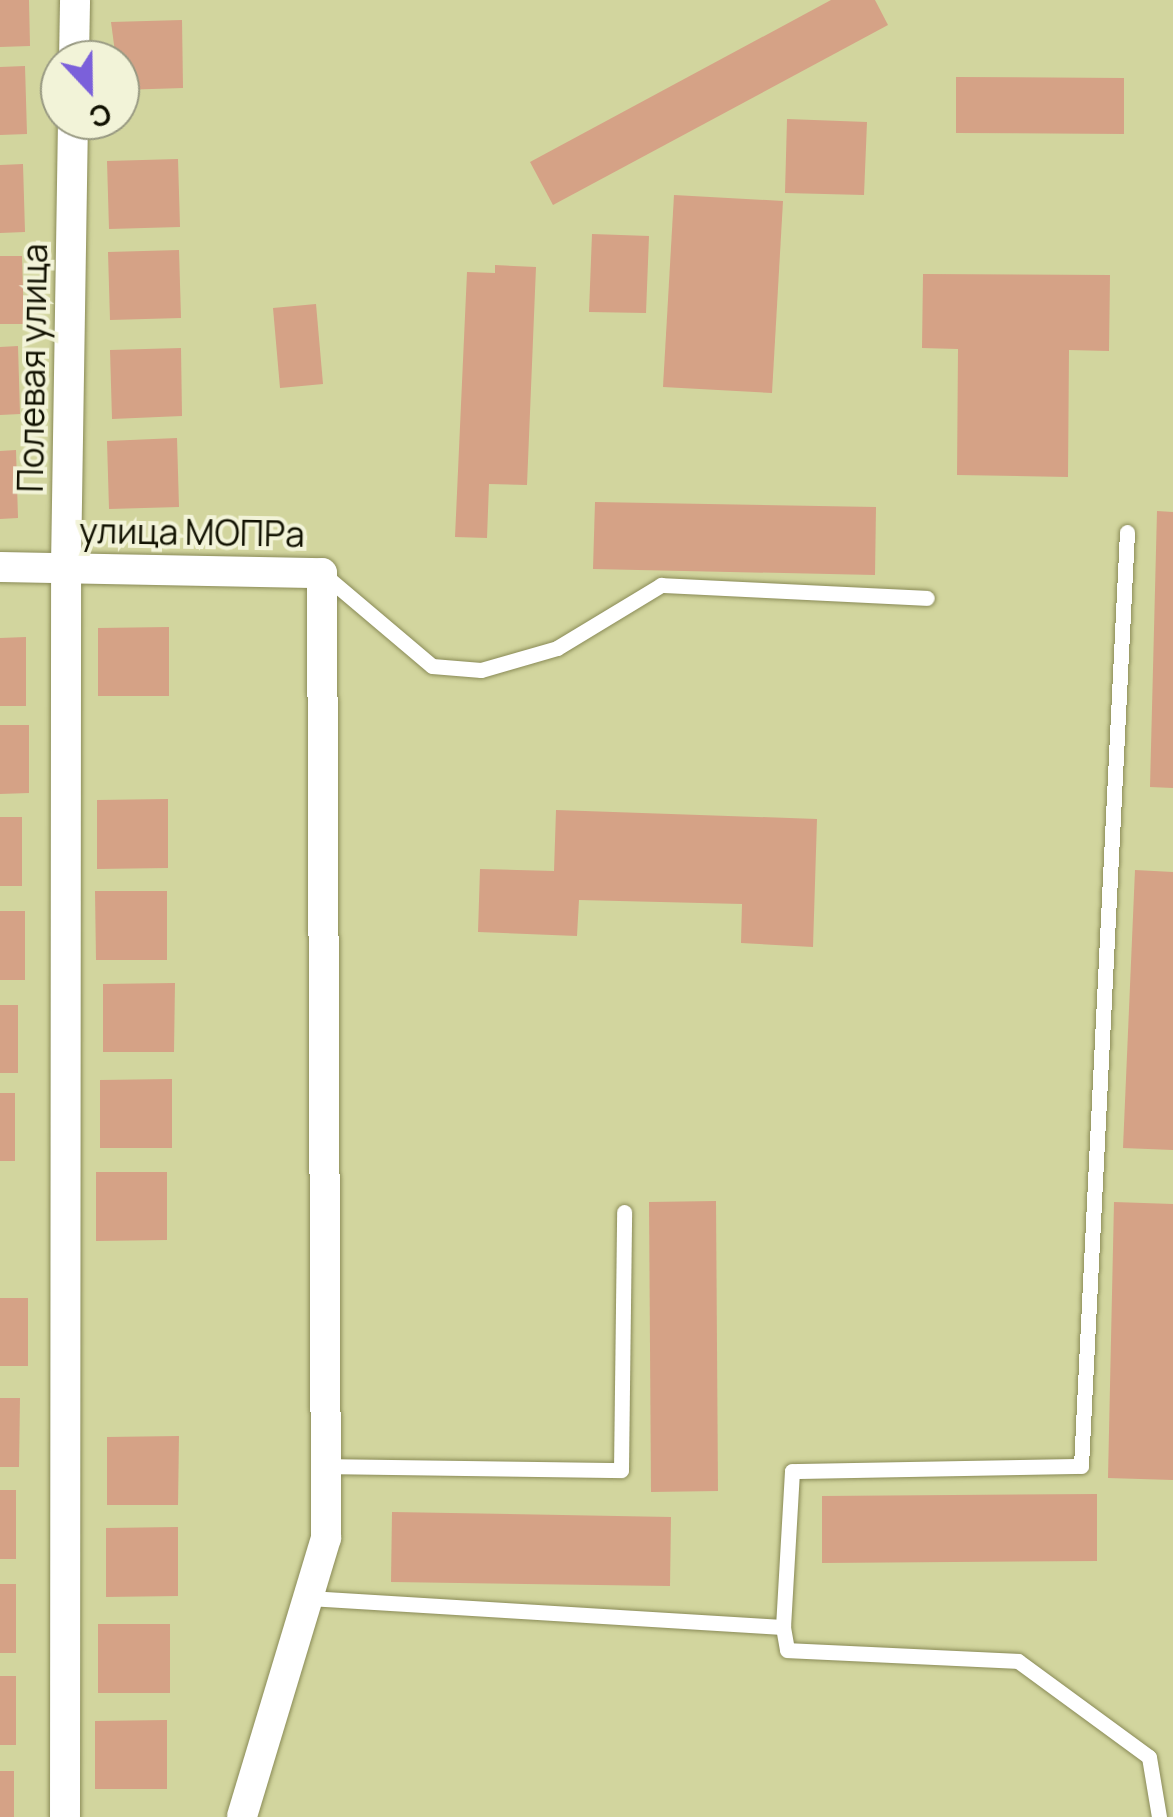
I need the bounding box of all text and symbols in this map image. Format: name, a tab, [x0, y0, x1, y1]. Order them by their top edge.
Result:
north arrow	[40, 40, 140, 140]
text: С	[84, 94, 117, 137]
street label: Полевая улица	[9, 243, 55, 493]
street label: улица МОПРа	[79, 509, 305, 555]

